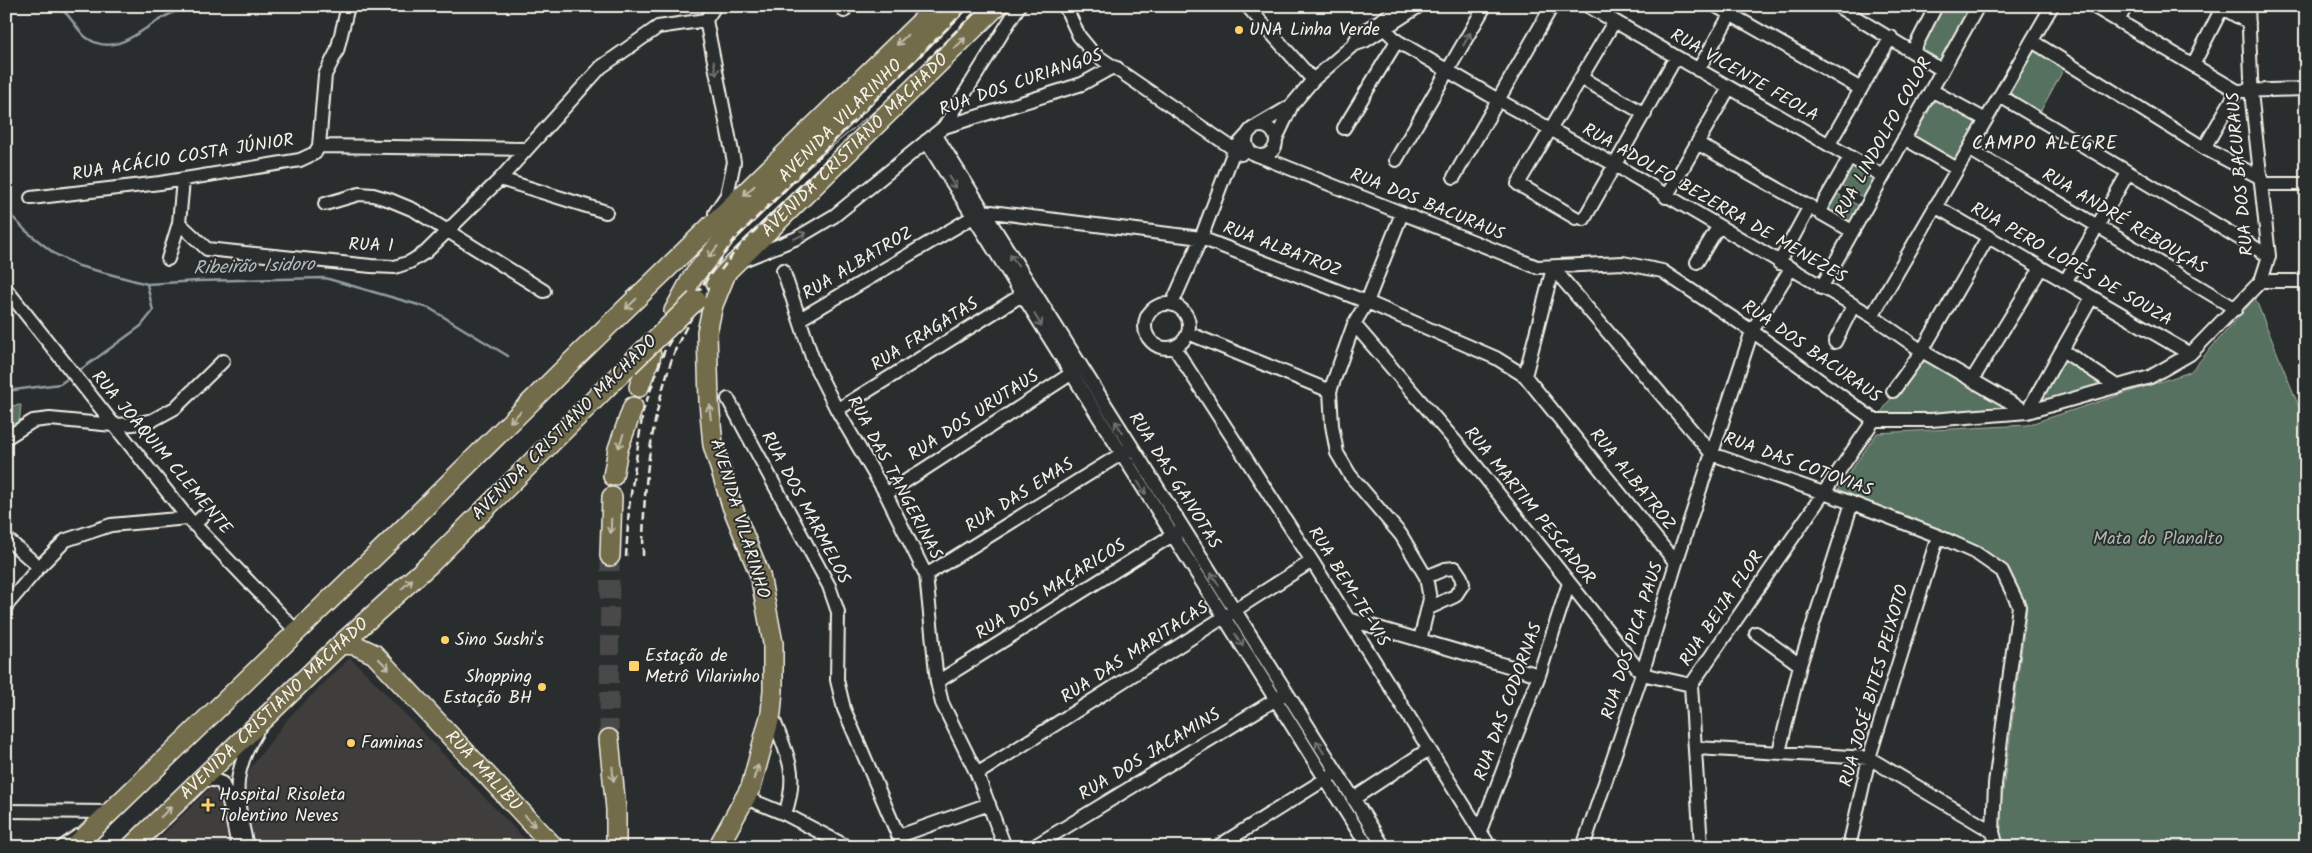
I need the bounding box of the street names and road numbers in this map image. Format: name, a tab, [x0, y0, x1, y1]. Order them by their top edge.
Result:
street label: RUA VICENTE FEOLA	[1664, 22, 1824, 130]
street label: RUA DOS CURIANGOS	[935, 41, 1107, 125]
street label: AVENIDA CRISTIANO MACHADO	[755, 46, 956, 244]
street label: AVENIDA VILARINHO	[771, 52, 910, 190]
street label: RUA LINDOLFO COLOR	[1828, 52, 1940, 224]
street label: RUA DOS BACURAUS	[2219, 90, 2263, 257]
street label: RUA ADOLFO BEZERRA DE MENEZES	[1576, 116, 1852, 292]
street label: RUA ACÁCIO COSTA JÚNIOR	[70, 126, 296, 190]
street label: RUA DOS BACURAUS	[1345, 161, 1509, 249]
street label: RUA ANDRÉ REBOUÇAS	[2036, 161, 2212, 283]
street label: RUA PERO LOPES DE SOUZA	[1964, 195, 2178, 335]
street label: RUA ALBATROZ	[1218, 214, 1346, 286]
street label: RUA ALBATROZ	[797, 219, 919, 309]
street label: RUA 1	[348, 231, 394, 261]
street label: RUA FRAGATAS	[865, 290, 985, 380]
street label: RUA DOS BACURAUS	[1735, 293, 1887, 411]
street label: AVENIDA CRISTIANO MACHADO	[465, 328, 665, 528]
street label: RUA DOS URUTAUS	[902, 362, 1046, 469]
street label: RUA JOAQUIM CLEMENTE	[83, 364, 239, 542]
street label: RUA DAS TANGERINAS	[839, 391, 950, 565]
street label: RUA DAS GAIVOTAS	[1120, 407, 1228, 556]
street label: RUA MARTIM PESCADOR	[1456, 421, 1602, 591]
street label: RUA ALBATROZ	[1581, 422, 1683, 538]
street label: RUA DAS COTOVIAS	[1719, 425, 1877, 506]
street label: RUA DOS MARMELOS	[752, 426, 858, 590]
street label: AVENIDA VILARINHO	[701, 435, 777, 603]
street label: RUA DAS EMAS	[960, 451, 1081, 541]
street label: RUA BEM-TE-VIS	[1299, 521, 1397, 653]
street label: RUA DOS MAÇARICOS	[970, 532, 1133, 648]
street label: RUA BEIJA FLOR	[1672, 545, 1772, 673]
street label: RUA DOS PICA PAUS	[1594, 558, 1672, 724]
street label: RUA JOSÉ BITES PEIXOTO	[1832, 582, 1918, 790]
street label: RUA DAS MARITACAS	[1055, 594, 1215, 712]
street label: AVENIDA CRISTIANO MACHADO	[173, 611, 376, 807]
street label: RUA DAS CODORNAS	[1467, 618, 1551, 785]
street label: RUA DOS JACAMINS	[1073, 701, 1227, 809]
street label: RUA MALIBU	[438, 724, 529, 818]

